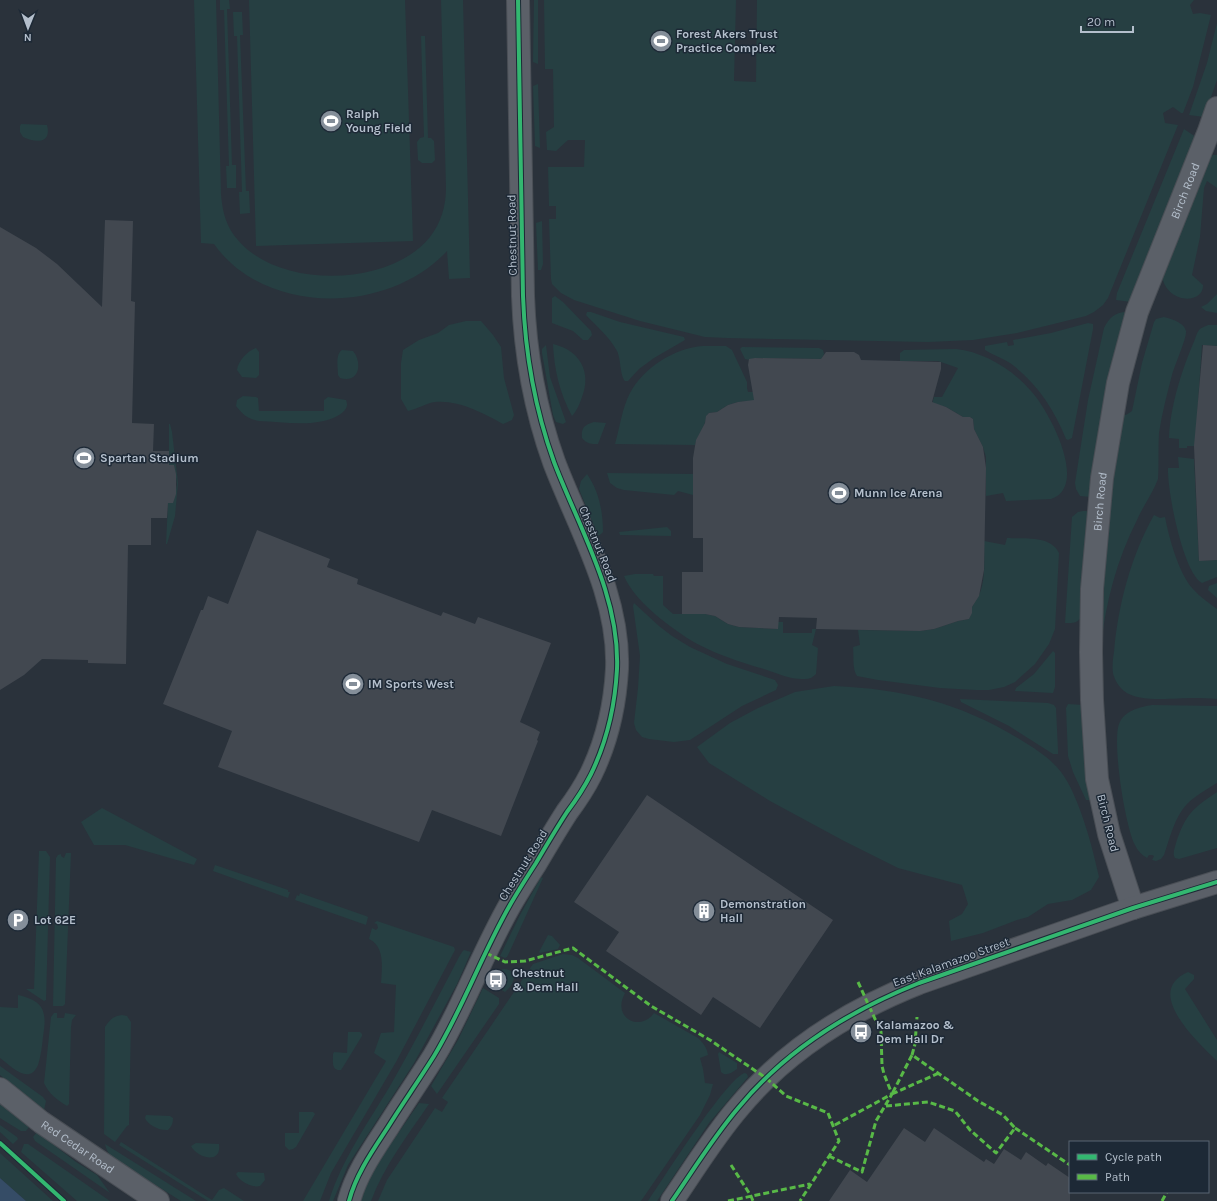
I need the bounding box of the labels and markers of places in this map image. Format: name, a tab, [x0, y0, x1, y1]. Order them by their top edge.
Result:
place label: Forest Akers Trust Practice Complex	[676, 27, 778, 55]
sports icon: Forest Akers Trust Practice Complex	[648, 28, 674, 54]
place label: Ralph Young Field	[346, 107, 412, 135]
sports icon: Ralph Young Field	[318, 108, 344, 134]
sports icon: Spartan Stadium	[71, 445, 97, 471]
place label: Spartan Stadium	[100, 451, 199, 465]
sports icon: Munn Ice Arena	[826, 480, 852, 506]
place label: Munn Ice Arena	[854, 486, 942, 500]
sports icon: IM Sports West	[340, 671, 366, 697]
place label: IM Sports West	[368, 677, 454, 691]
place label: Demonstration Hall	[720, 897, 806, 925]
building icon: Demonstration Hall	[691, 898, 717, 924]
parking icon: Lot 62E	[5, 907, 31, 933]
place label: Lot 62E	[34, 913, 76, 927]
place label: Chestnut & Dem Hall	[512, 966, 578, 994]
bus stop icon: Chestnut & Dem Hall	[483, 967, 509, 993]
place label: Kalamazoo & Dem Hall Dr	[876, 1018, 954, 1046]
bus stop icon: Kalamazoo & Dem Hall Dr	[848, 1019, 874, 1045]

